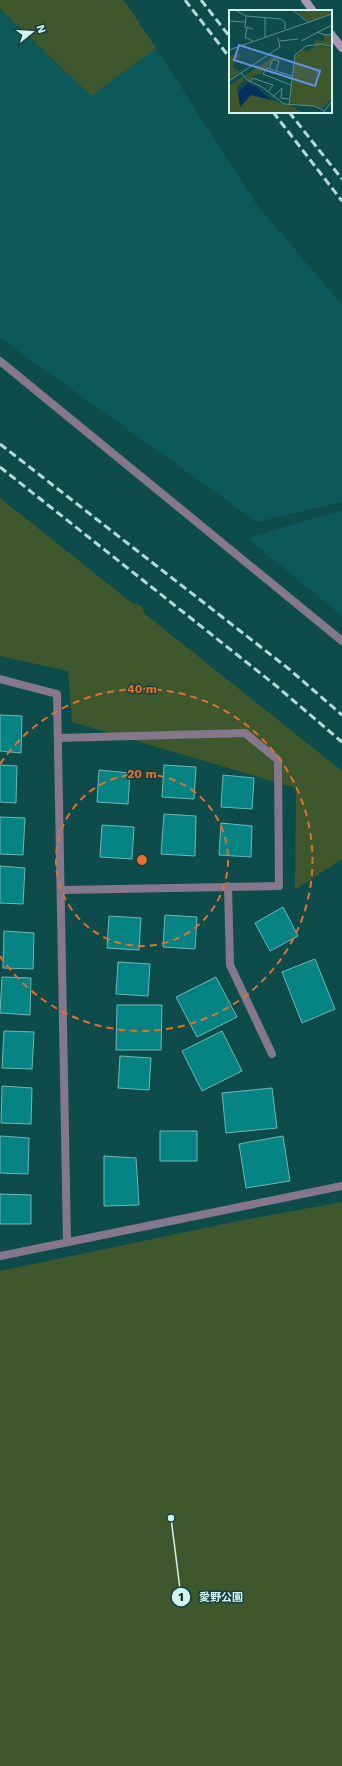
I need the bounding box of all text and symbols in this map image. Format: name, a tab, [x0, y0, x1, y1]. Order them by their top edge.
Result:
inset map	[229, 10, 332, 113]
north arrow	[12, 12, 52, 52]
text: N	[34, 23, 48, 35]
text: 40 m	[127, 682, 157, 696]
text: 20 m	[127, 767, 157, 781]
centre of rings	[135, 853, 149, 867]
callout: 愛野公園	[171, 1585, 251, 1608]
text: 1	[178, 1590, 184, 1604]
text: 愛野公園	[199, 1591, 243, 1604]

